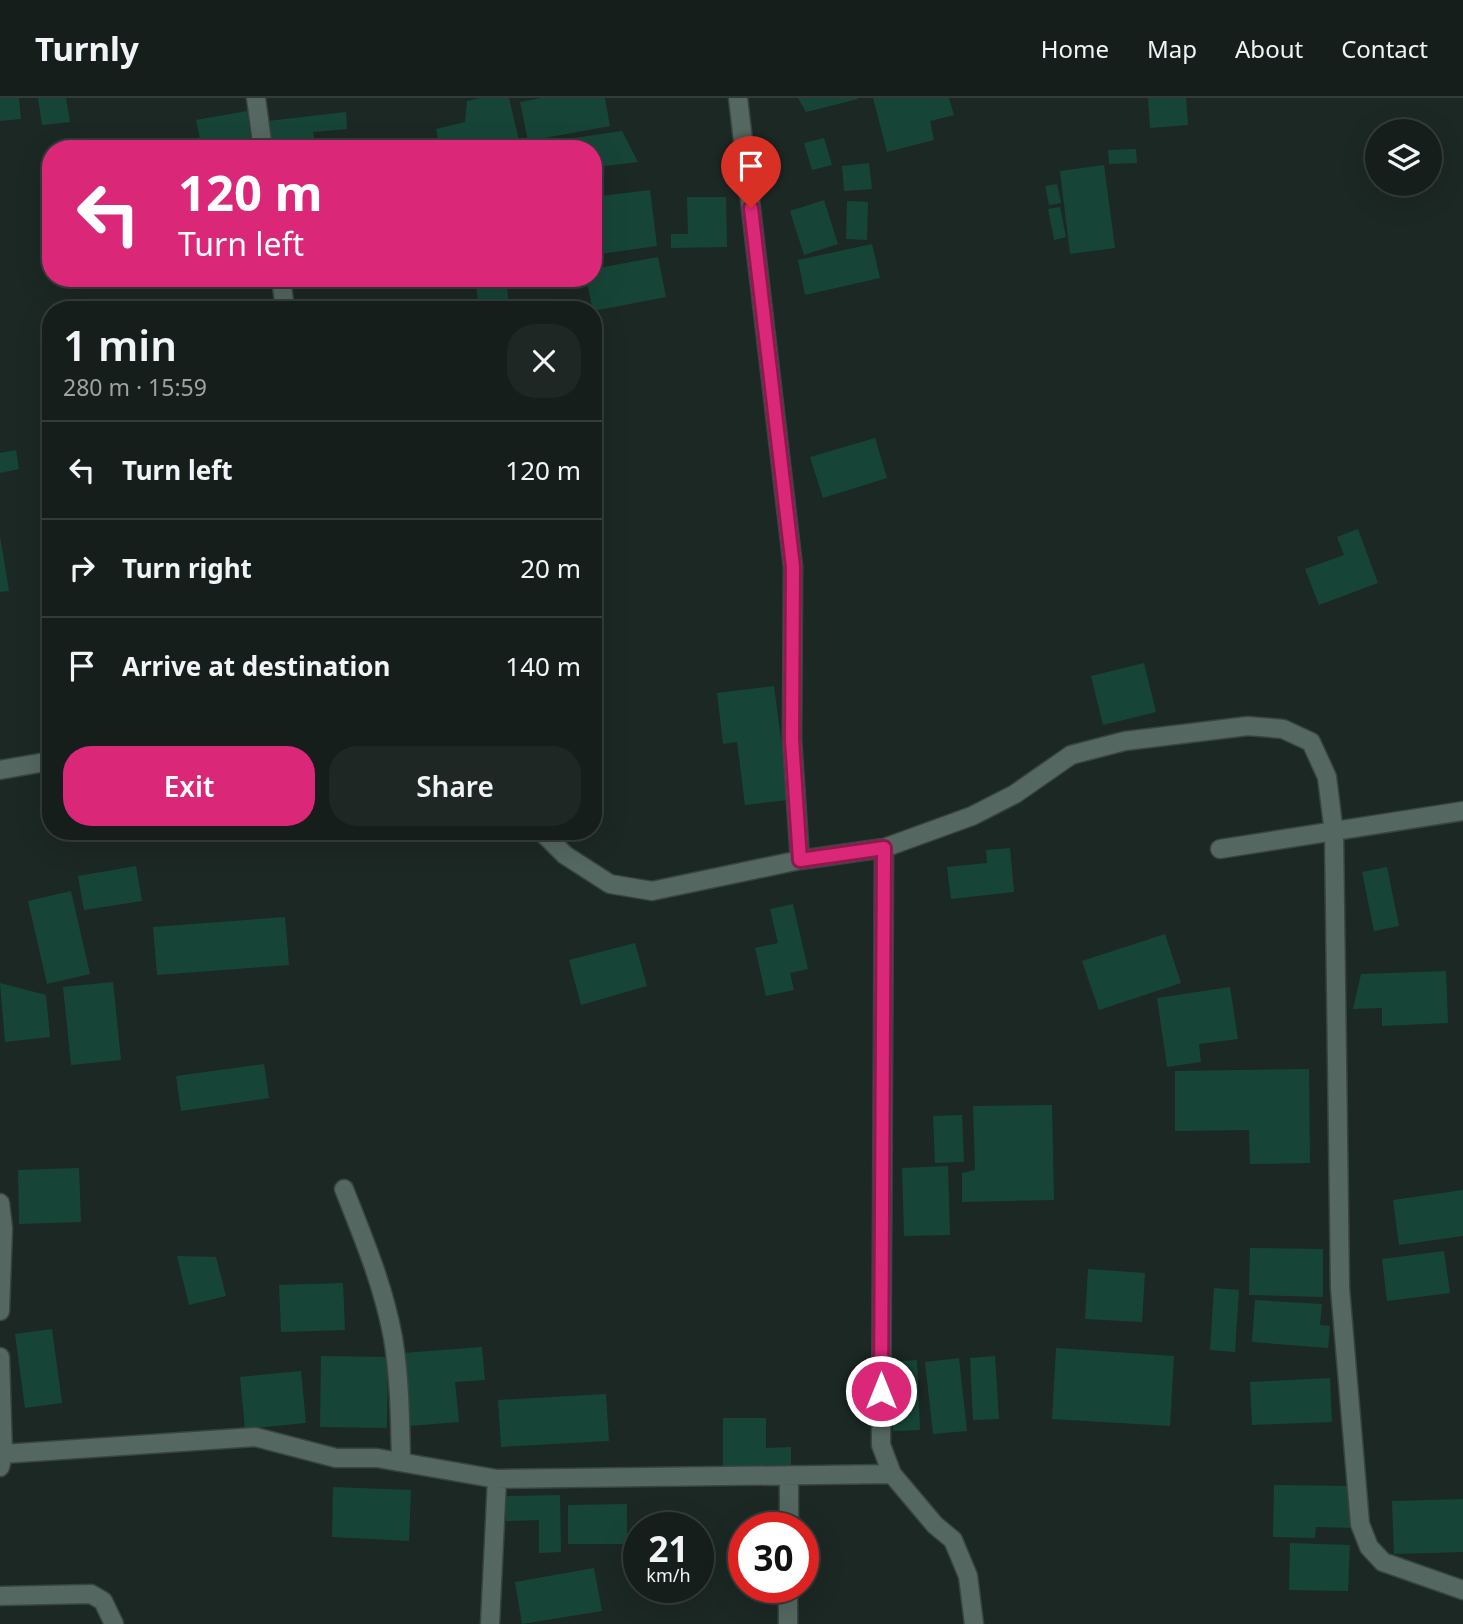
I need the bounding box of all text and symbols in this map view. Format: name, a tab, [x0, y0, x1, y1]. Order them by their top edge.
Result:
text: Turnly	[35, 26, 139, 71]
text: Home	[1041, 32, 1109, 65]
text: Map	[1147, 32, 1197, 65]
text: About	[1235, 32, 1303, 65]
text: Contact	[1341, 32, 1428, 65]
map controls	[1365, 119, 1442, 196]
button: layers	[1365, 119, 1442, 196]
pin	[721, 136, 781, 208]
icon: arrive	[732, 147, 770, 185]
text: 120 m	[178, 159, 323, 225]
icon: left	[63, 168, 154, 259]
text: Turn left	[178, 222, 304, 265]
text: 1 min	[63, 316, 177, 373]
button: close	[507, 324, 581, 398]
text: 280 m · 15:59	[63, 371, 207, 403]
icon: left	[63, 451, 101, 489]
text: Turn left	[122, 452, 233, 488]
text: 120 m	[505, 452, 581, 488]
icon: right	[63, 549, 101, 587]
text: Turn right	[122, 550, 252, 586]
text: 20 m	[520, 550, 581, 586]
icon: arrive	[63, 647, 101, 685]
text: Arrive at destination	[122, 648, 391, 684]
text: 140 m	[505, 648, 581, 684]
button: Exit	[63, 746, 315, 826]
button: Share	[329, 746, 581, 826]
position arrow	[844, 1354, 918, 1428]
speed limit sign: 30	[728, 1512, 819, 1603]
text: 21	[648, 1525, 689, 1572]
text: km/h	[646, 1563, 691, 1587]

